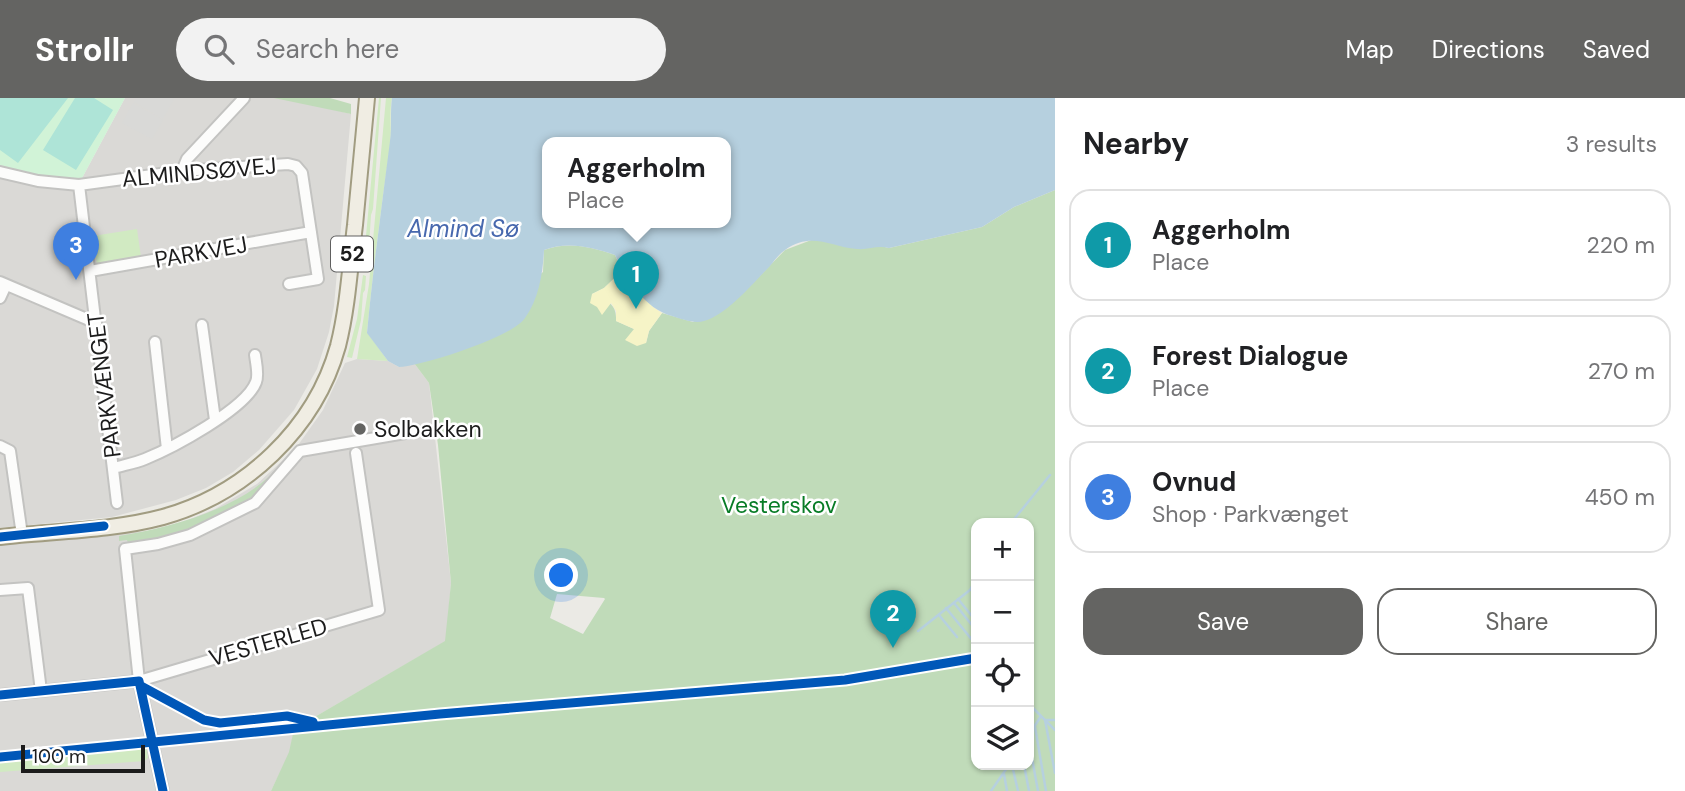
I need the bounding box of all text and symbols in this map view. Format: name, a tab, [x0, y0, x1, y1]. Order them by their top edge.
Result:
search box	[176, 18, 666, 81]
text: Strollr	[35, 28, 134, 71]
icon: search	[200, 30, 238, 68]
text: Search here	[256, 32, 399, 66]
text: Map	[1346, 34, 1394, 65]
text: Directions	[1432, 34, 1545, 65]
text: Saved	[1583, 34, 1650, 65]
text: Nearby	[1083, 124, 1189, 163]
text: 3 results	[1566, 129, 1657, 159]
popup	[542, 137, 731, 228]
street label: ALMINDSØVEJ	[121, 150, 277, 194]
text: Aggerholm	[567, 151, 706, 185]
text: Place	[567, 185, 624, 215]
water label: Almind Sø	[406, 213, 520, 244]
text: Aggerholm	[1152, 213, 1291, 247]
pin: 3	[53, 222, 99, 280]
street label: PARKVEJ	[152, 229, 250, 275]
text: 1	[1104, 230, 1112, 260]
text: 220 m	[1586, 230, 1655, 260]
road number: 52	[331, 236, 373, 272]
text: Place	[1152, 247, 1209, 277]
pin: 1	[613, 251, 659, 309]
street label: PARKVÆNGET	[80, 310, 128, 459]
text: Forest Dialogue	[1152, 339, 1348, 373]
text: 2	[1101, 356, 1115, 386]
text: 270 m	[1588, 356, 1655, 386]
text: Place	[1152, 373, 1209, 403]
place label: Solbakken	[374, 414, 482, 444]
marker: Solbakken	[352, 421, 368, 437]
text: Ovnud	[1152, 465, 1236, 499]
text: 3	[1101, 482, 1115, 512]
text: 450 m	[1585, 482, 1655, 512]
park label: Vesterskov	[721, 490, 837, 520]
text: Shop · Parkvænget	[1152, 499, 1349, 529]
map controls	[971, 518, 1034, 770]
button: +	[971, 518, 1034, 581]
your location	[544, 558, 578, 592]
button: −	[971, 581, 1034, 644]
button: Save	[1083, 588, 1363, 655]
button: Share	[1377, 588, 1657, 655]
pin: 2	[870, 590, 916, 648]
street label: VESTERLED	[205, 611, 331, 673]
button: locate	[971, 644, 1034, 707]
button: layers	[971, 707, 1034, 770]
scale bar	[21, 742, 145, 774]
text: 100 m	[32, 744, 86, 769]

